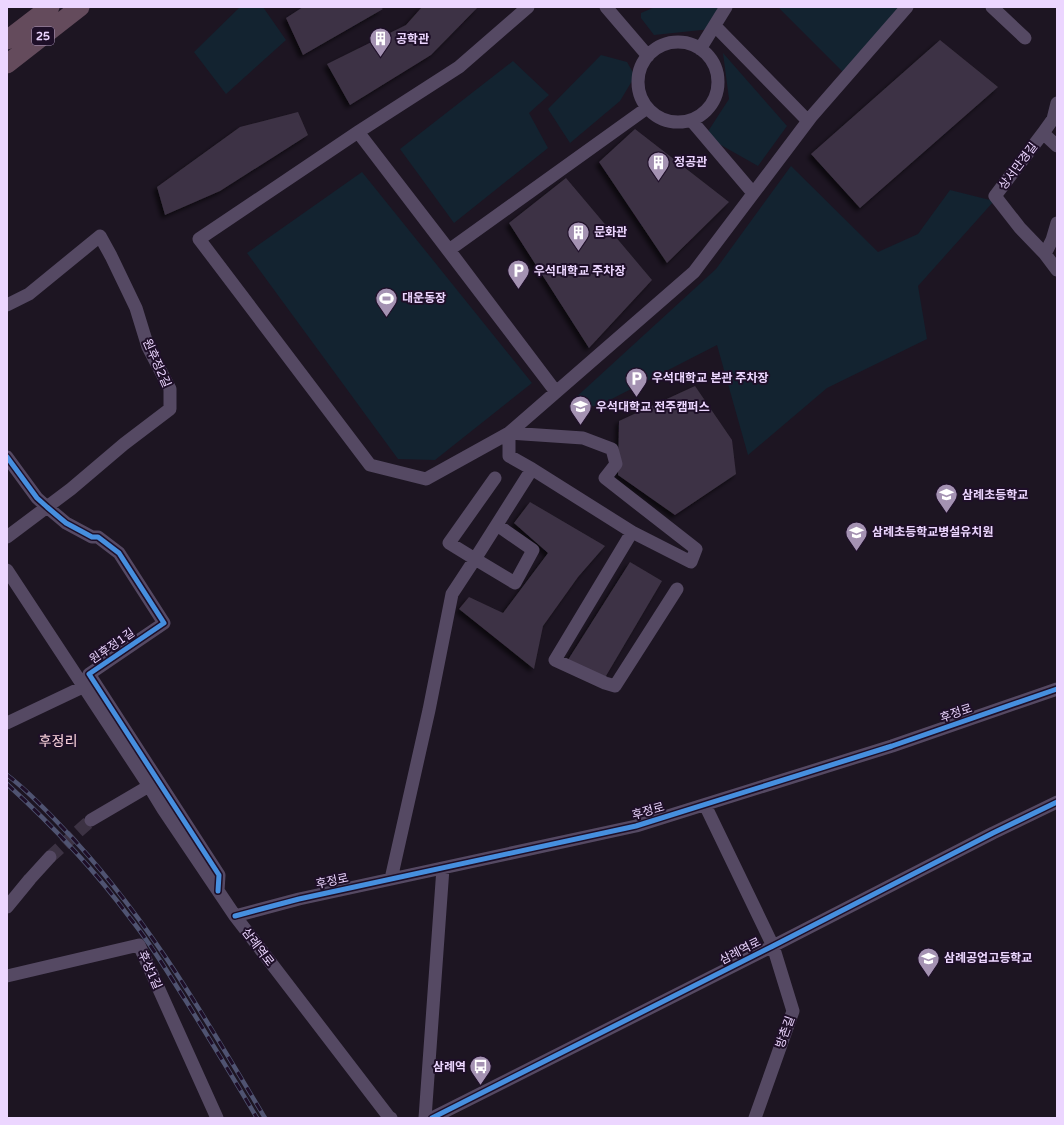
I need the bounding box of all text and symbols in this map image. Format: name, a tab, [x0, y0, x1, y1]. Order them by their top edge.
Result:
building icon: 공학관	[367, 26, 393, 59]
road number: 25	[32, 27, 54, 45]
place label: 공학관	[396, 32, 429, 46]
street label: 상서만경길	[996, 140, 1040, 192]
building icon: 정공관	[645, 149, 671, 182]
place label: 정공관	[674, 155, 707, 169]
building icon: 문화관	[565, 219, 591, 252]
place label: 문화관	[594, 225, 627, 239]
parking icon: 우석대학교 주차장	[506, 258, 532, 291]
place label: 우석대학교 주차장	[534, 264, 625, 278]
sports icon: 대운동장	[374, 285, 400, 318]
place label: 대운동장	[402, 291, 446, 305]
street label: 원후정2길	[140, 337, 174, 389]
parking icon: 우석대학교 본관 주차장	[624, 365, 650, 398]
place label: 우석대학교 본관 주차장	[652, 371, 769, 385]
school or university icon: 우석대학교 전주캠퍼스	[568, 394, 594, 427]
place label: 우석대학교 전주캠퍼스	[596, 400, 710, 414]
school or university icon: 삼례초등학교	[933, 482, 959, 515]
place label: 삼례초등학교	[962, 488, 1028, 502]
school or university icon: 삼례초등학교병설유치원	[843, 519, 869, 552]
place label: 삼례초등학교병설유치원	[872, 525, 993, 539]
street label: 원후정1길	[87, 625, 137, 667]
street label: 후정로	[938, 701, 974, 725]
district label: 후정리	[39, 733, 77, 750]
street label: 후정로	[630, 800, 666, 822]
street label: 후정로	[314, 871, 350, 891]
street label: 삼례역로	[239, 925, 277, 969]
street label: 삼례역로	[717, 935, 763, 967]
school or university icon: 삼례공업고등학교	[916, 945, 942, 978]
street label: 후상1길	[135, 949, 165, 991]
place label: 삼례공업고등학교	[944, 951, 1032, 965]
street label: 방촌길	[773, 1014, 797, 1050]
bus stop icon: 삼례역	[468, 1054, 494, 1087]
place label: 삼례역	[433, 1060, 466, 1074]

